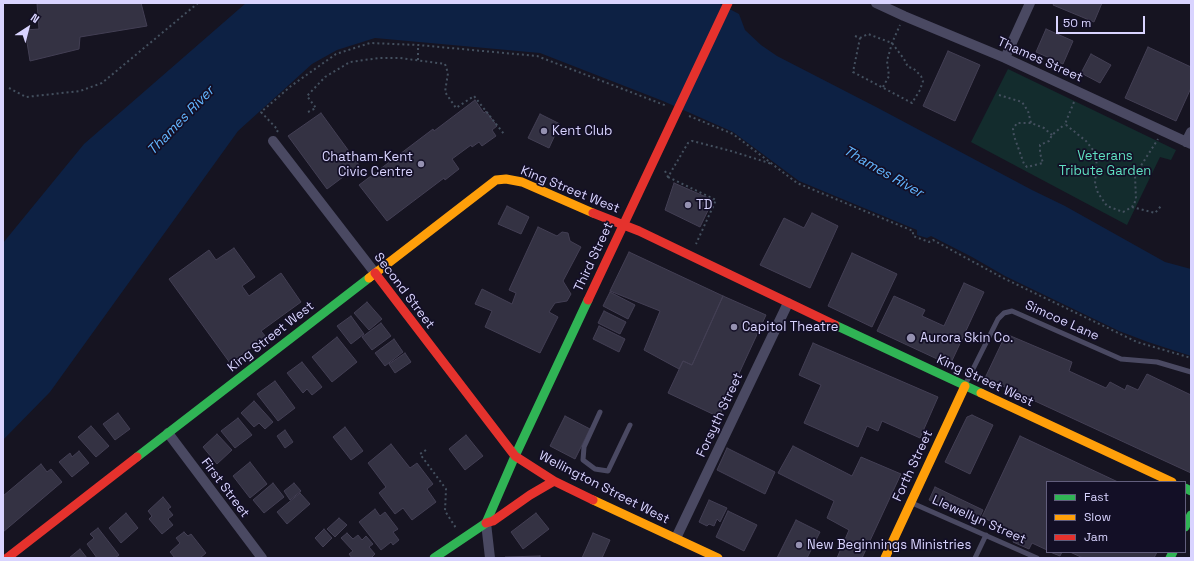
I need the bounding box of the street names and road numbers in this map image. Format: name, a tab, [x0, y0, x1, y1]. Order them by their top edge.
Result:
street label: Thames Street	[995, 34, 1085, 86]
street label: King Street West	[518, 163, 622, 217]
street label: Third Street	[571, 220, 617, 294]
street label: Second Street	[370, 250, 438, 332]
street label: King Street West	[225, 298, 317, 376]
street label: Simcoe Lane	[1023, 298, 1101, 344]
street label: King Street West	[934, 352, 1036, 410]
street label: Forsyth Street	[694, 370, 746, 460]
street label: Forth Street	[890, 428, 936, 504]
street label: Wellington Street West	[536, 448, 672, 528]
street label: First Street	[197, 455, 253, 521]
street label: Llewellyn Street	[930, 492, 1028, 548]

